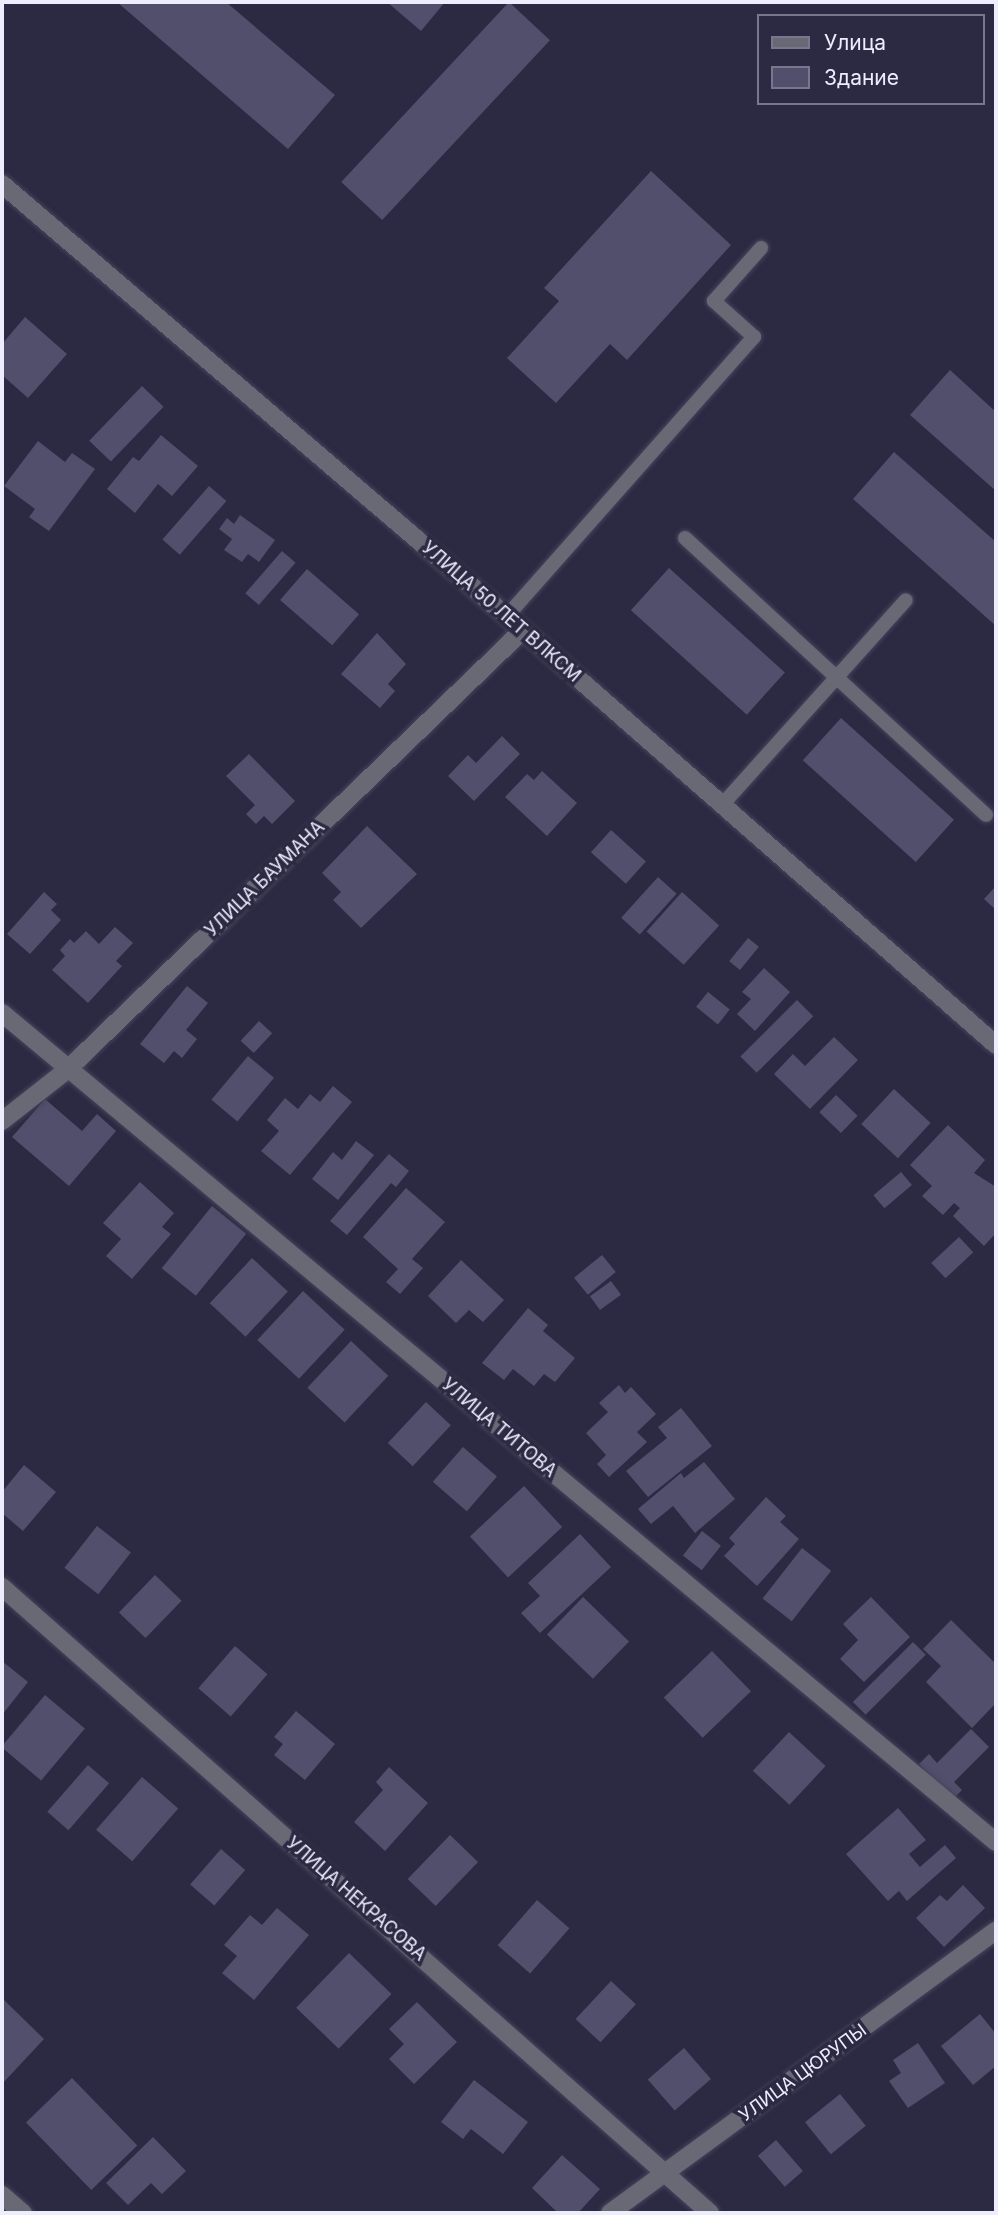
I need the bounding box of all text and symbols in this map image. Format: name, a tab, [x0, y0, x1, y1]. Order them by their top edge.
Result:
legend	[757, 14, 984, 105]
text: Улица	[824, 30, 886, 55]
text: Здание	[824, 65, 899, 90]
street label: УЛИЦА 50 ЛЕТ ВЛКСМ	[417, 537, 585, 687]
street label: УЛИЦА БАУМАНА	[201, 817, 329, 941]
street label: УЛИЦА ТИТОВА	[437, 1374, 561, 1482]
street label: УЛИЦА НЕКРАСОВА	[282, 1832, 430, 1966]
street label: УЛИЦА ЦЮРУПЫ	[735, 2020, 871, 2126]

